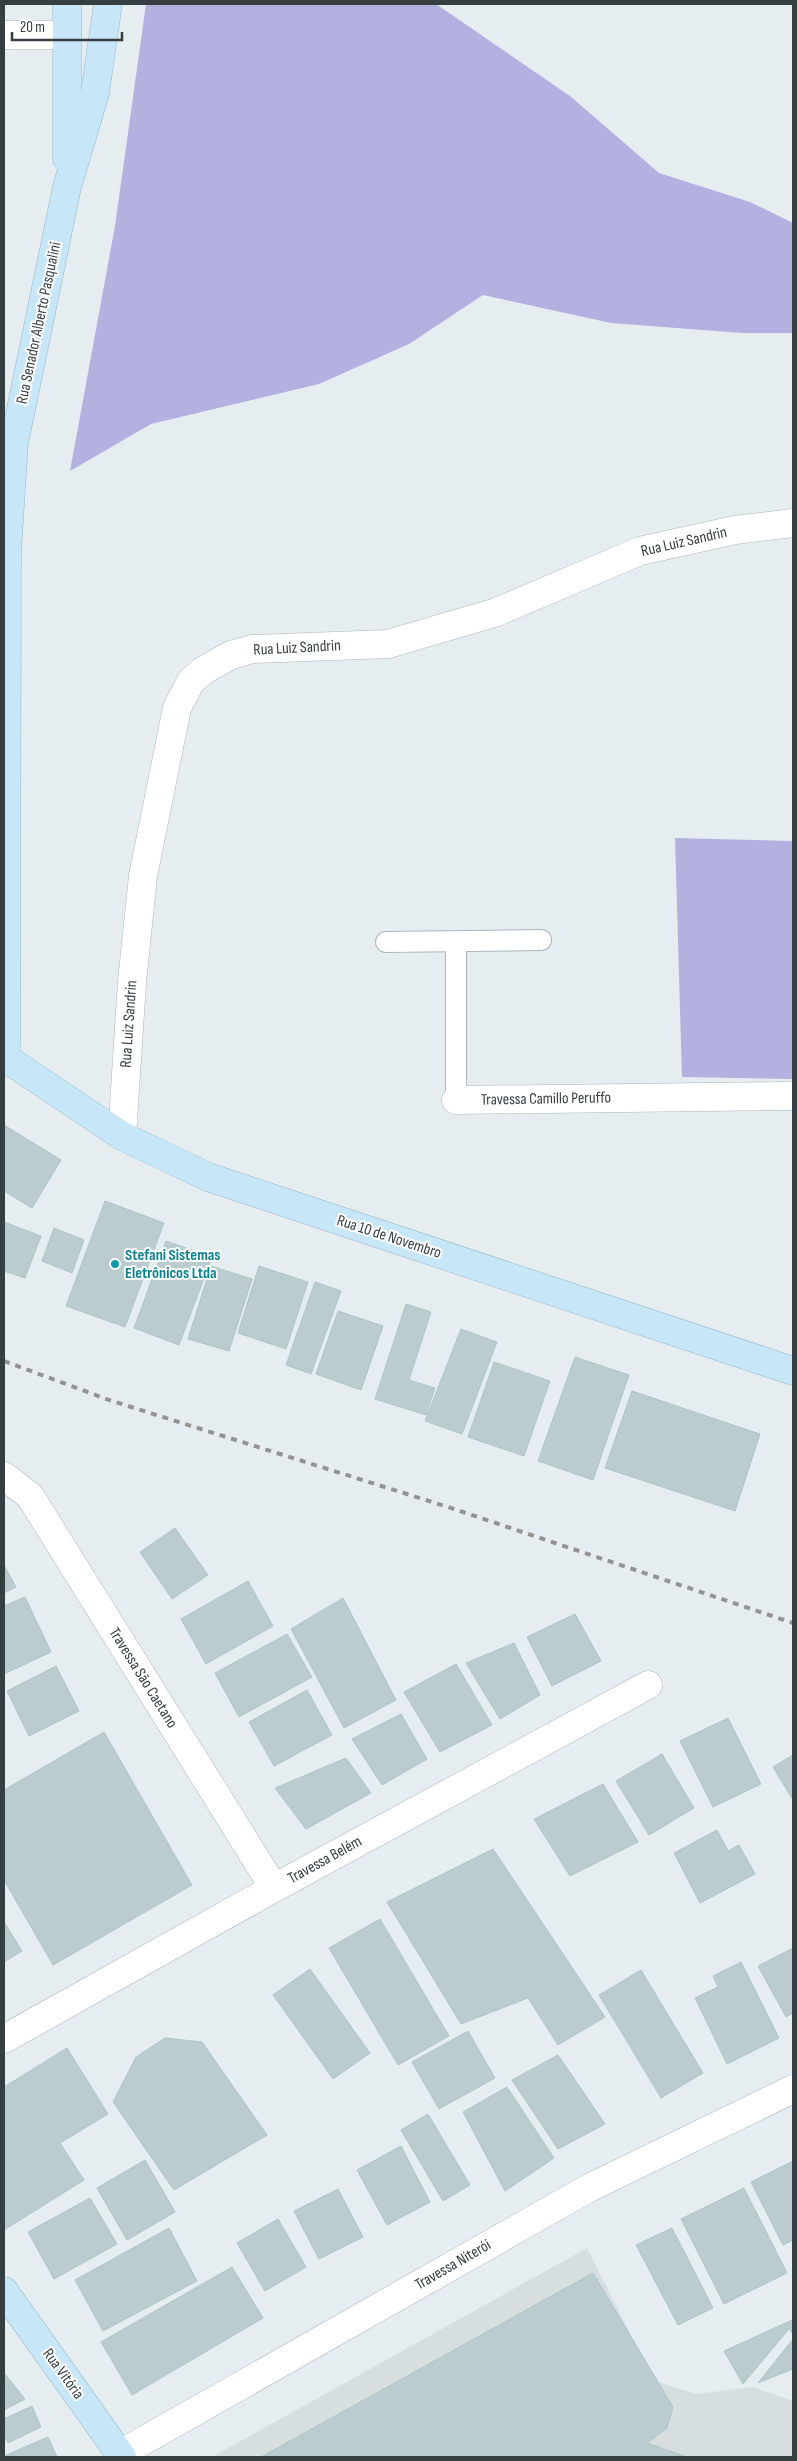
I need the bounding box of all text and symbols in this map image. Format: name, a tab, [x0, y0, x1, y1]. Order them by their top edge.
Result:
scale bar	[12, 10, 122, 42]
text: 20 m	[20, 18, 45, 37]
street label: Rua Senador Alberto Pasqualini	[13, 240, 65, 406]
street label: Rua Luiz Sandrin	[639, 523, 729, 561]
street label: Rua Luiz Sandrin	[253, 636, 341, 660]
street label: Rua Luiz Sandrin	[116, 980, 142, 1068]
street label: Travessa Camillo Peruffo	[481, 1088, 611, 1110]
street label: Rua 10 de Novembro	[334, 1211, 444, 1263]
place label: Stefani Sistemas Eletrônicos Ltda	[125, 1246, 220, 1283]
marker: Stefani Sistemas Eletrônicos Ltda	[109, 1258, 121, 1270]
street label: Travessa São Caetano	[105, 1624, 181, 1732]
street label: Travessa Belém	[285, 1832, 365, 1888]
street label: Travessa Niterói	[412, 2236, 494, 2294]
street label: Rua Vitória	[38, 2345, 88, 2403]

